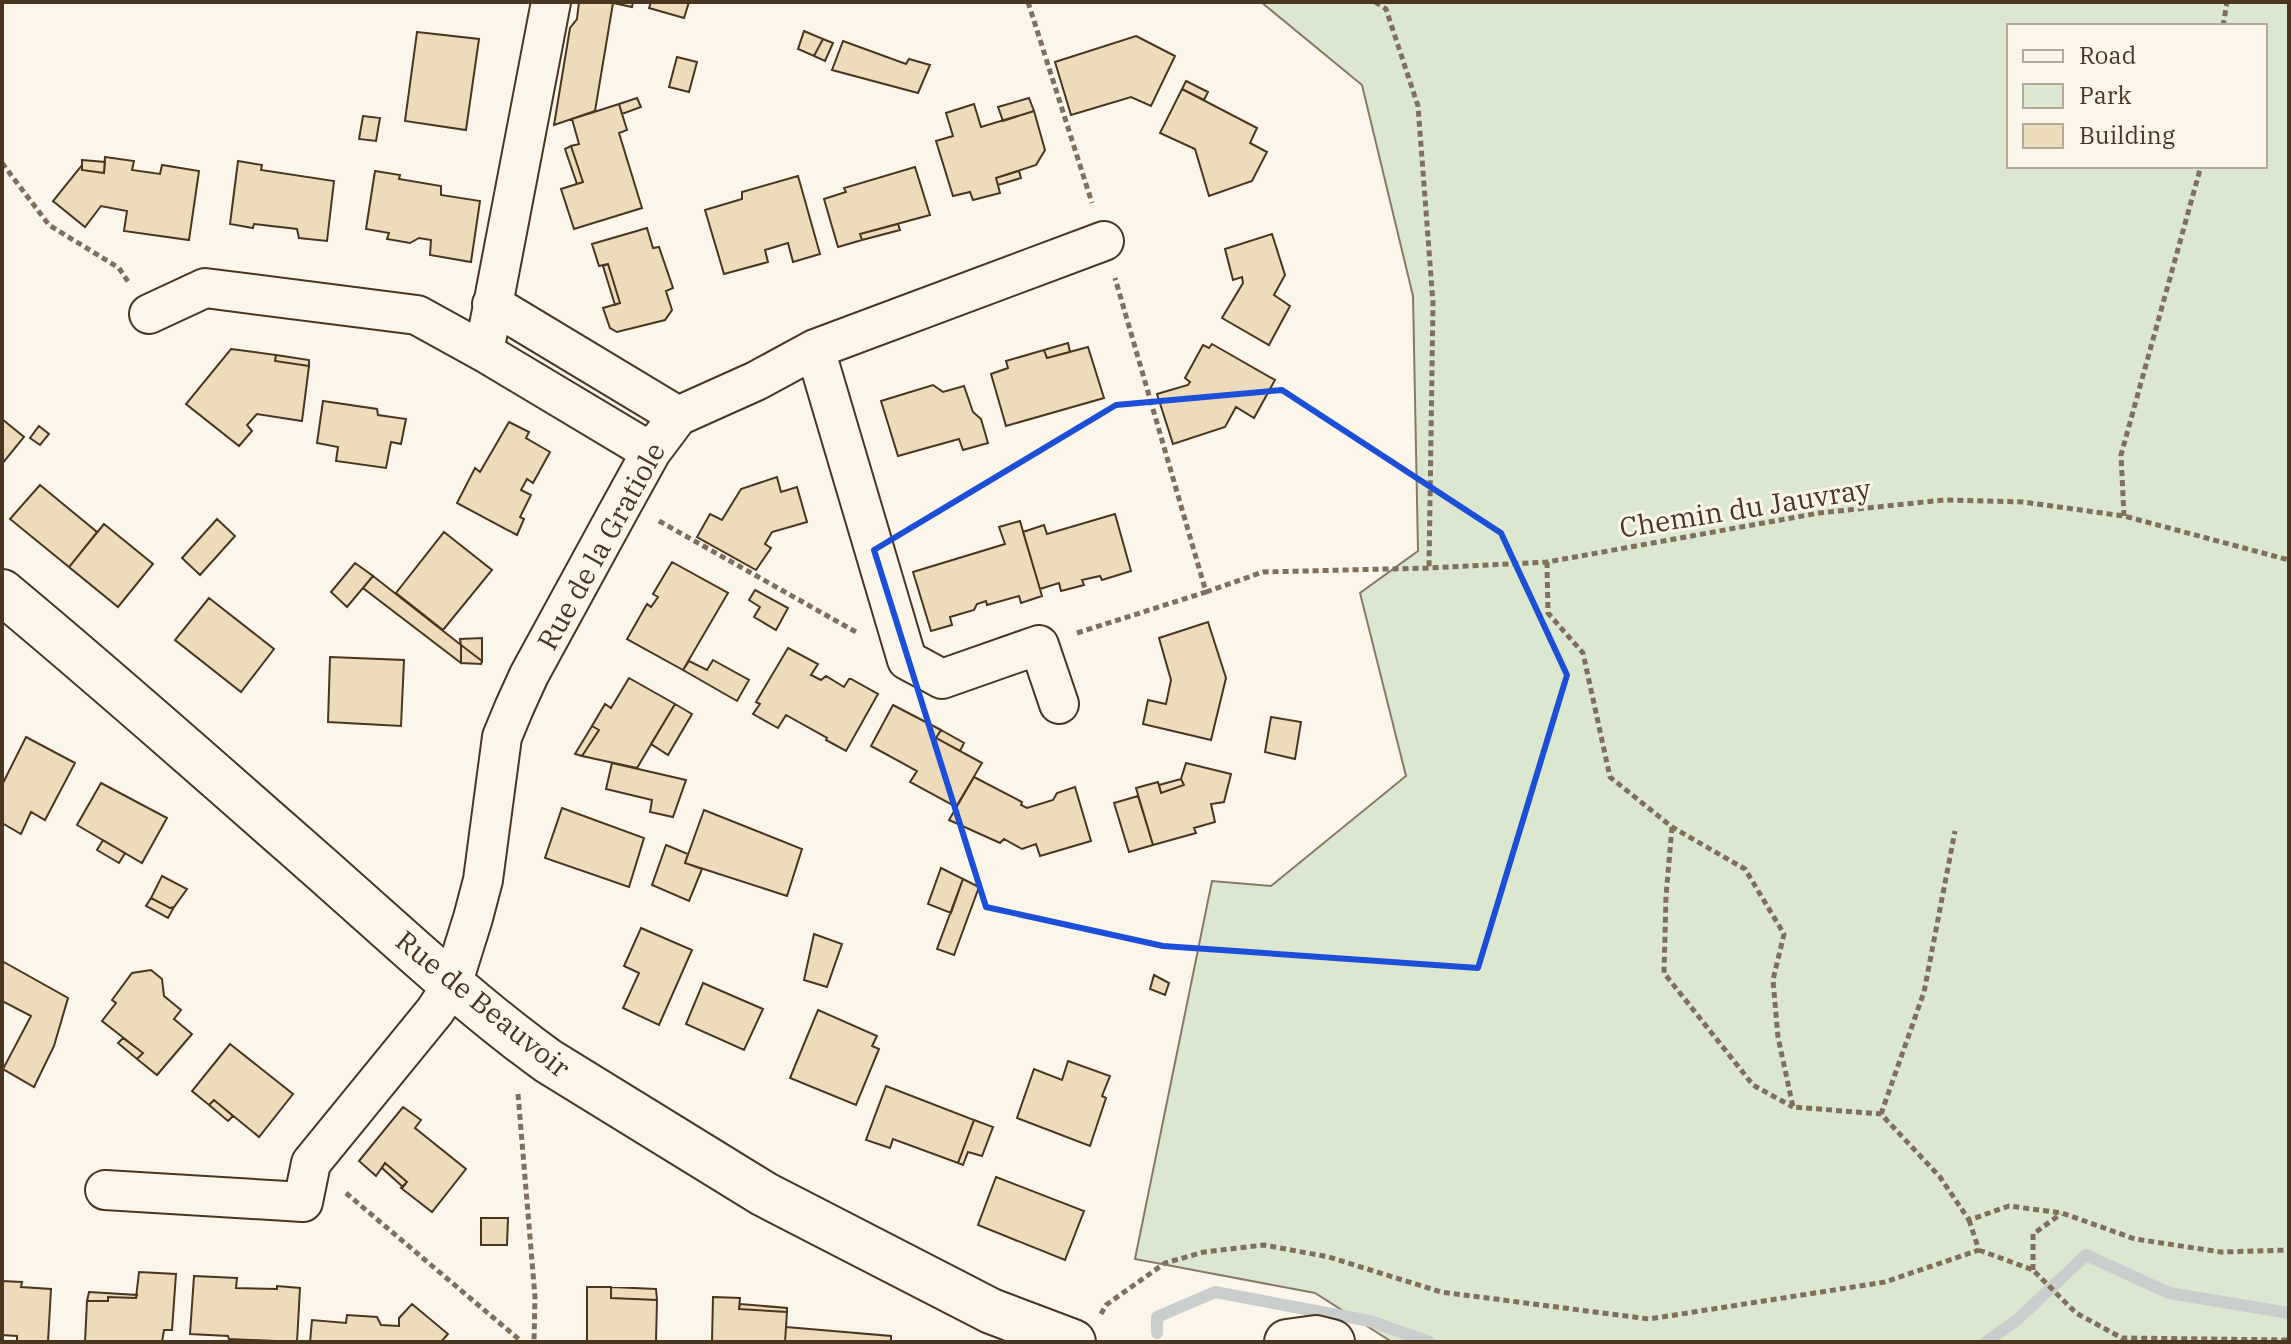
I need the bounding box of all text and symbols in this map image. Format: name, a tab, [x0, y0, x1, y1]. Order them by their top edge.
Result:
legend	[2007, 24, 2267, 168]
text: Road	[2079, 39, 2136, 71]
text: Park	[2079, 79, 2131, 111]
text: Building	[2079, 119, 2175, 151]
street label: Rue de la Gratiole	[528, 435, 673, 656]
street label: Chemin du Jauvray	[1617, 469, 1873, 546]
street label: Rue de Beauvoir	[388, 922, 579, 1086]

